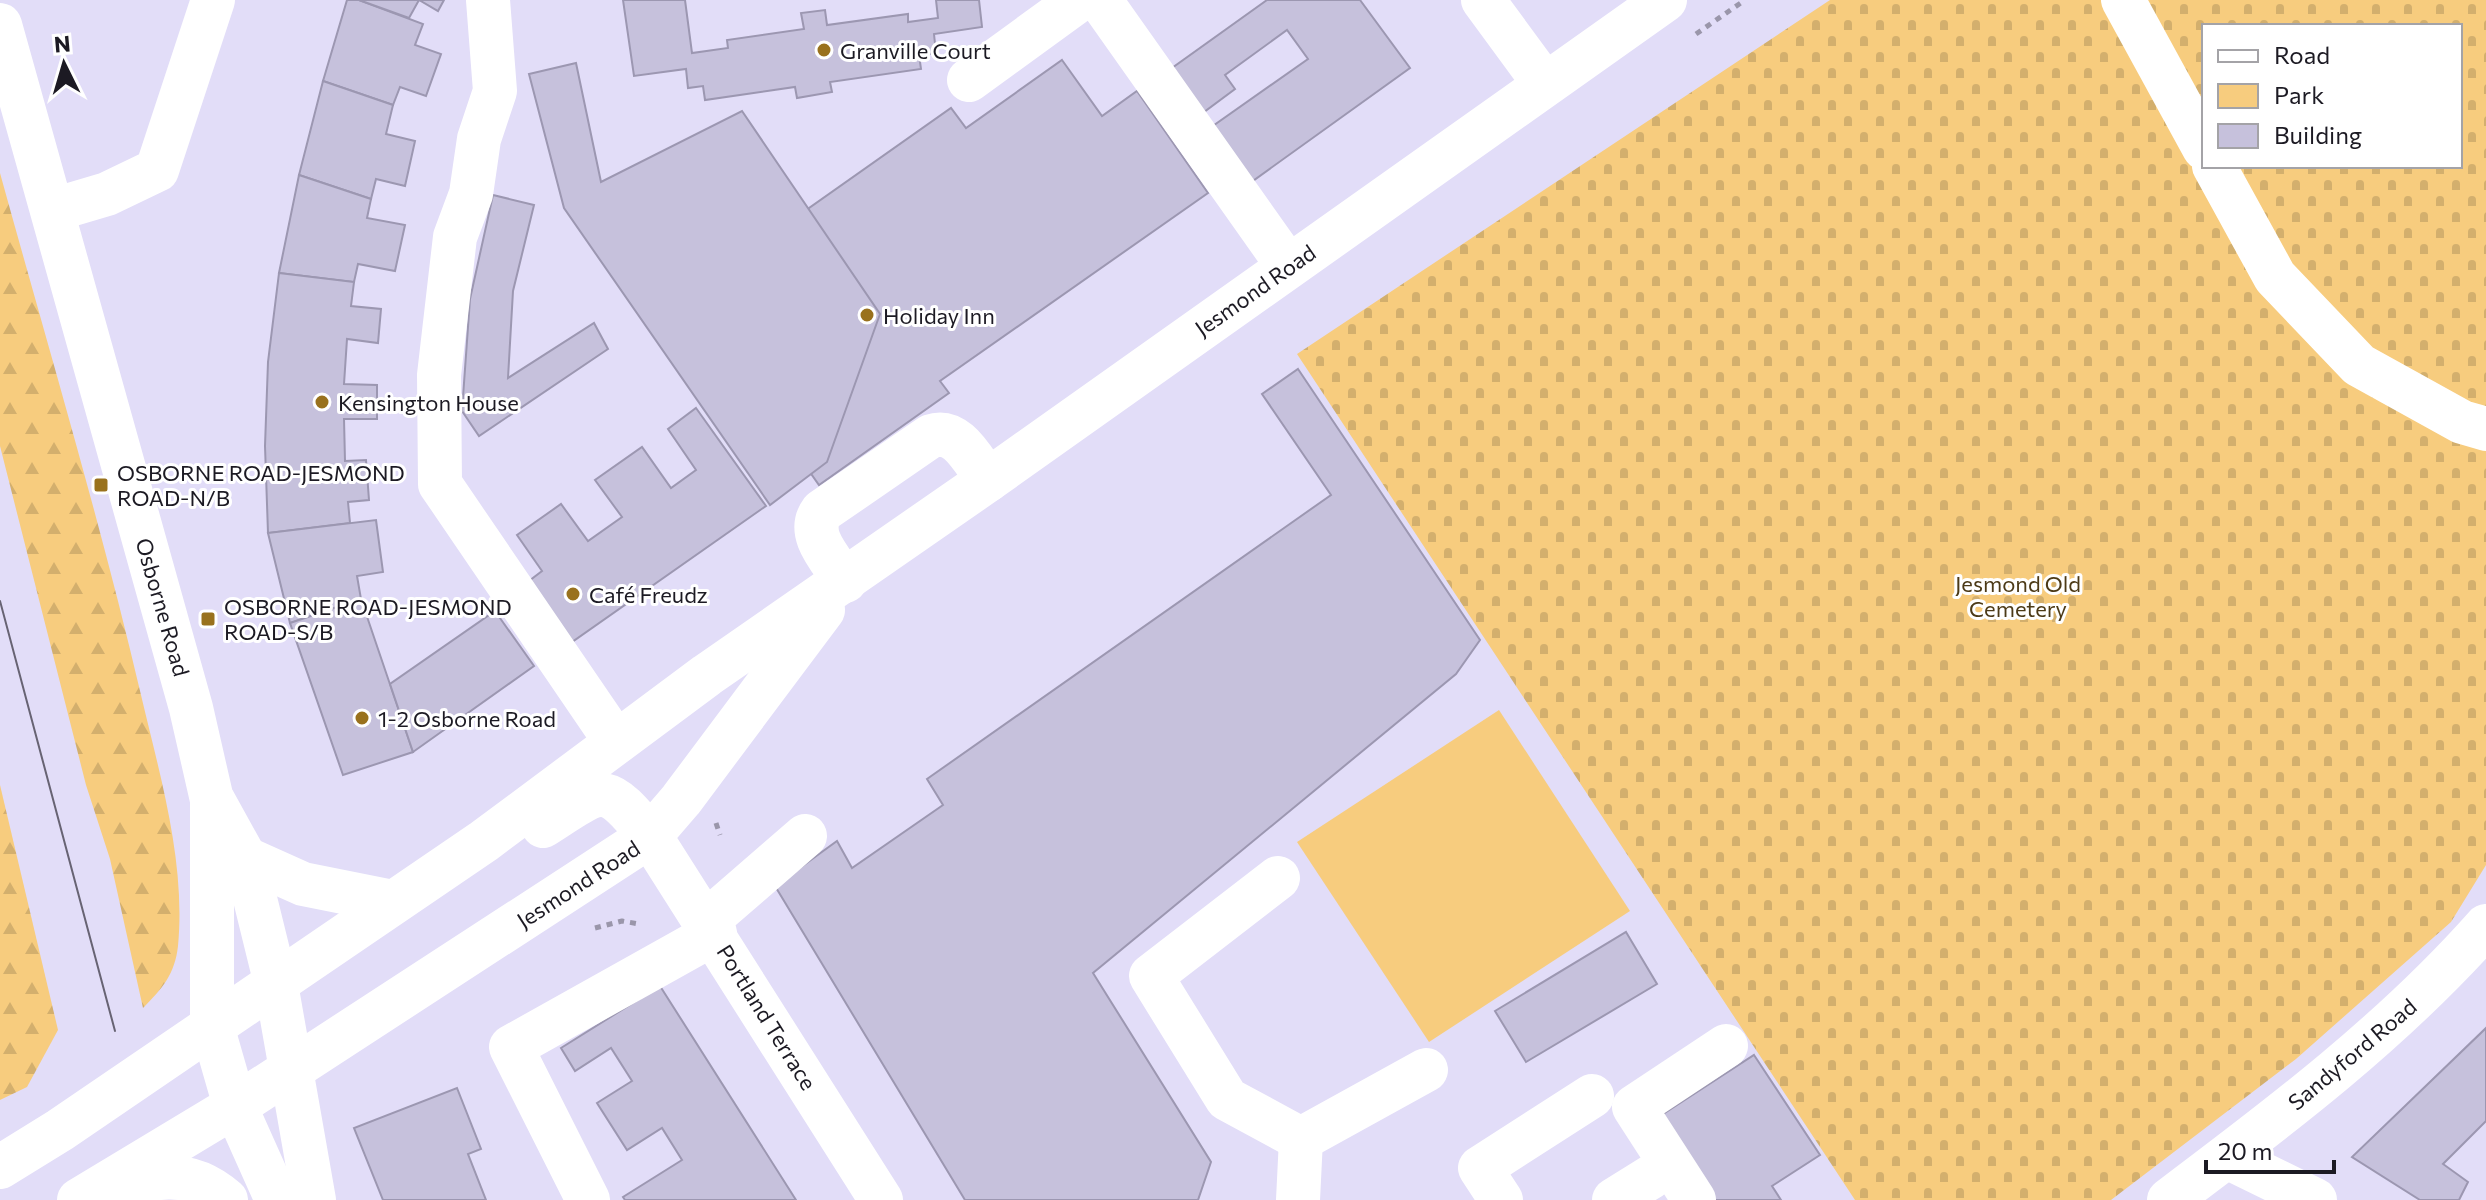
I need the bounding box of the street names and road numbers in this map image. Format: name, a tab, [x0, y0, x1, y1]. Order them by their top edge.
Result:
street label: Jesmond Road	[1189, 238, 1321, 342]
street label: Osborne Road	[130, 535, 196, 679]
street label: Jesmond Road	[511, 834, 645, 934]
street label: Portland Terrace	[711, 939, 823, 1095]
street label: Sandyford Road	[2282, 993, 2422, 1115]

